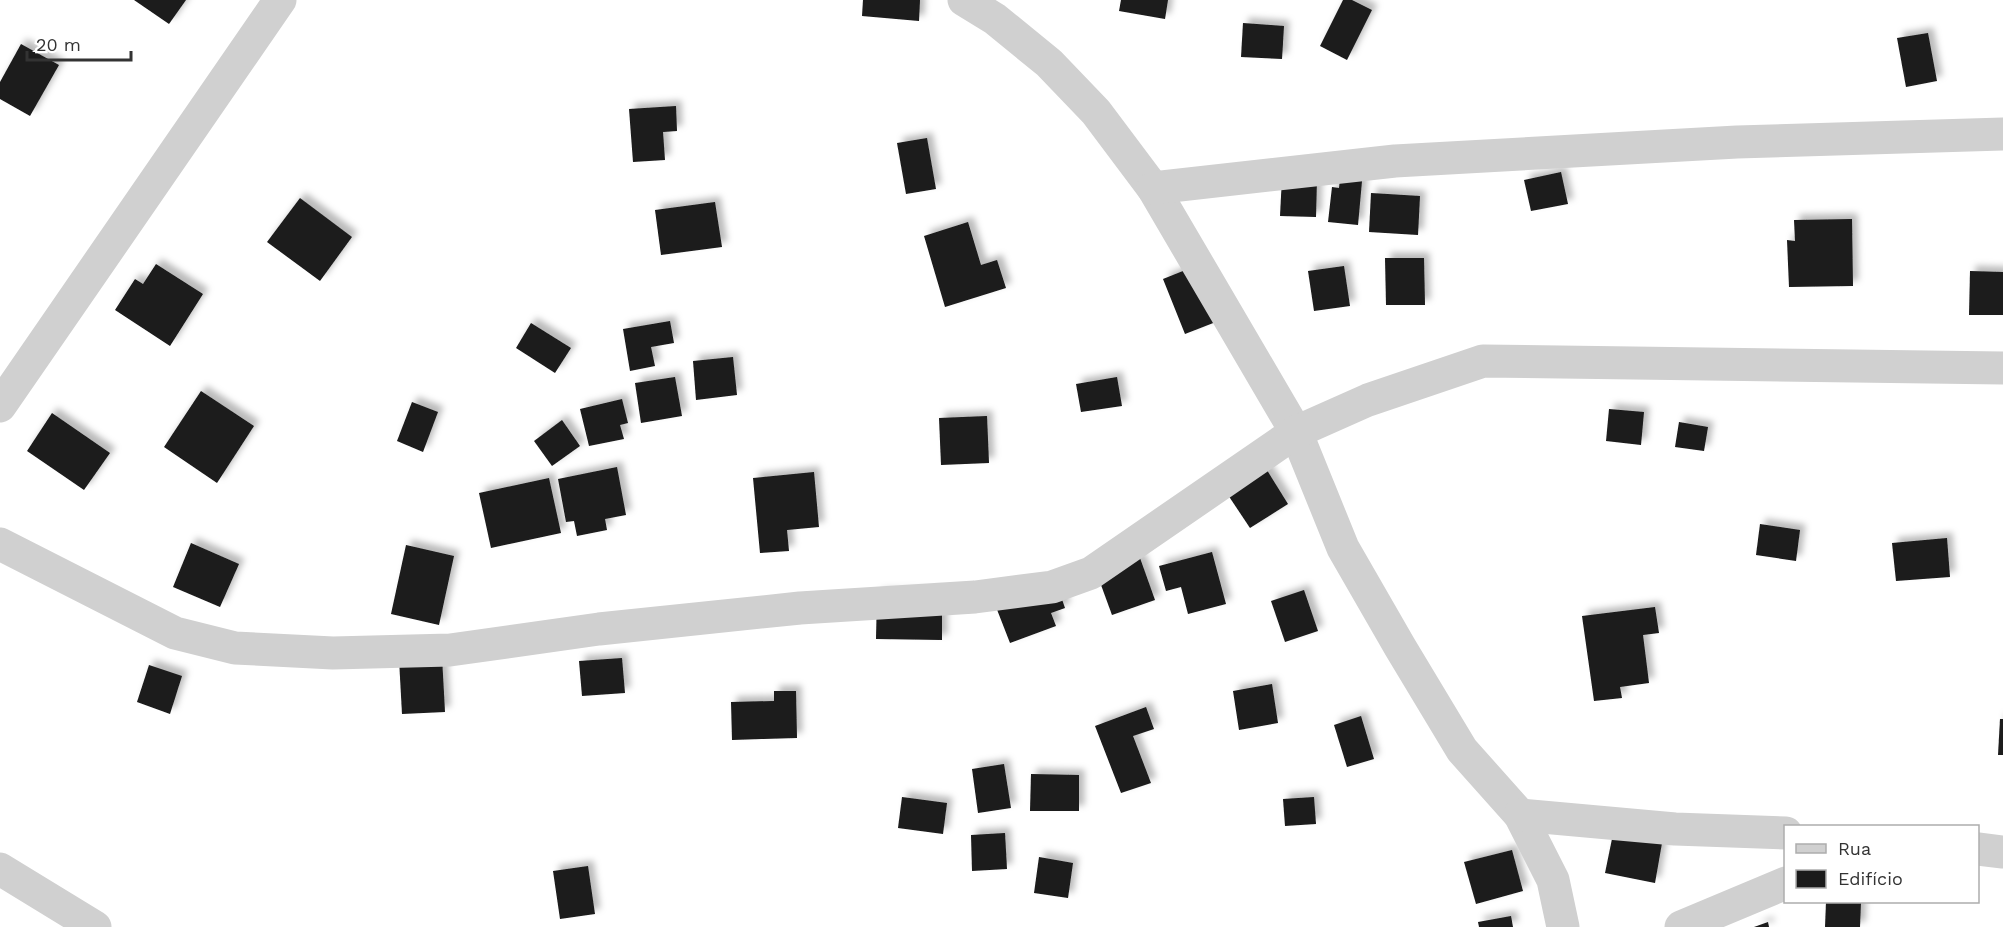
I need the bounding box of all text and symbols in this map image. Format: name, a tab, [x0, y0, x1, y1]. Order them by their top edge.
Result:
scale bar	[27, 24, 130, 62]
text: 20 m	[36, 34, 81, 55]
legend	[1784, 825, 1979, 903]
text: Rua	[1838, 838, 1871, 859]
text: Edifício	[1838, 868, 1903, 889]

